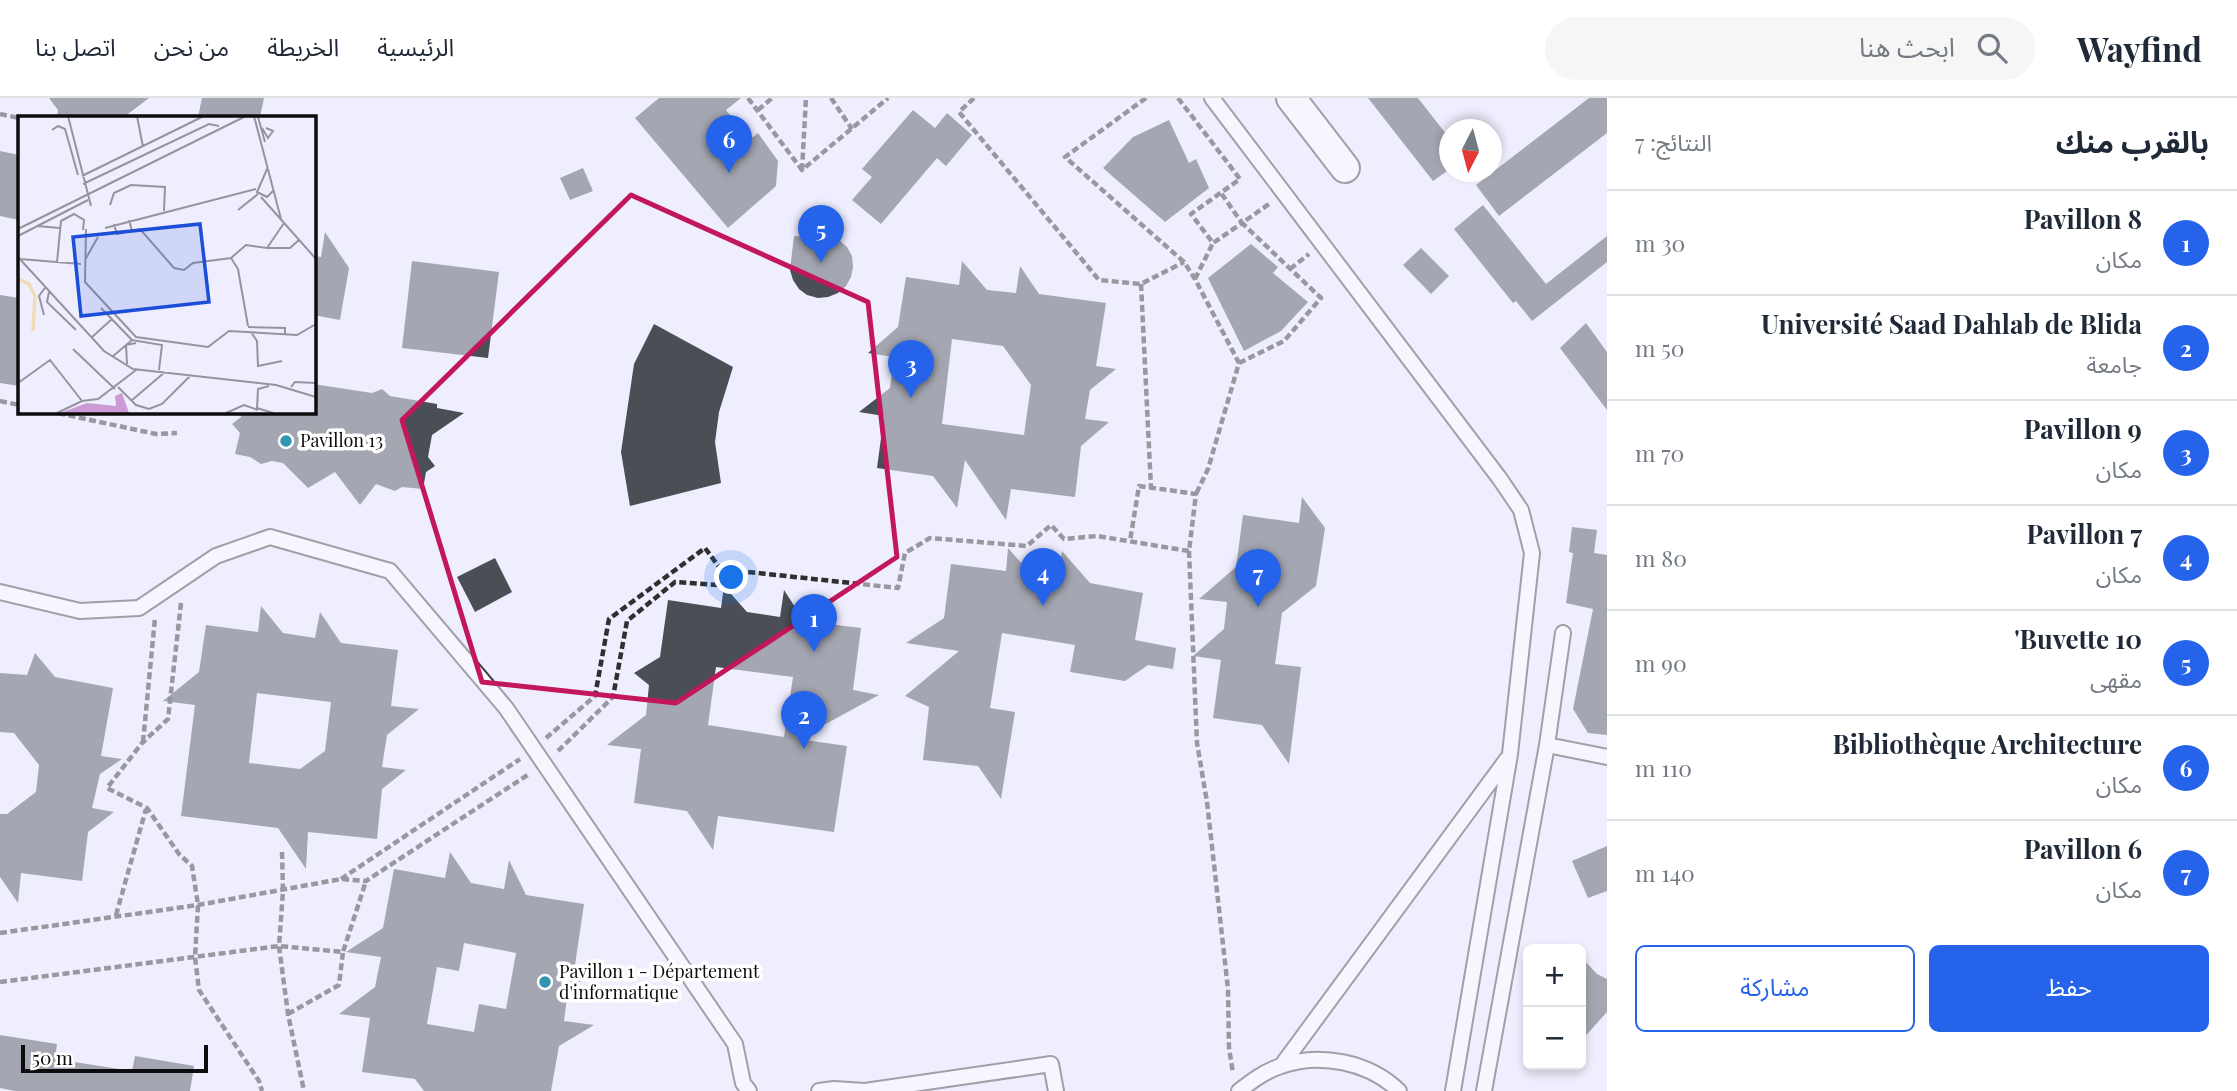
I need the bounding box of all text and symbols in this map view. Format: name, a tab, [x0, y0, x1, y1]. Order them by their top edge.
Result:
search box	[1545, 17, 2035, 80]
text: Wayfind	[2077, 26, 2202, 70]
text: ابحث هنا	[1859, 29, 1955, 64]
icon: search	[1973, 29, 2011, 67]
text: اتصل بنا	[35, 30, 116, 62]
text: من نحن	[154, 30, 229, 62]
text: الخريطة	[267, 30, 339, 62]
text: الرئيسية	[377, 30, 454, 62]
pin: 6	[706, 115, 752, 173]
inset map	[18, 116, 315, 413]
north arrow	[1439, 119, 1502, 182]
text: بالقرب منك	[2056, 121, 2209, 161]
text: النتائج: 7	[1635, 126, 1712, 157]
text: Pavillon 8	[2024, 201, 2142, 236]
pin: 5	[798, 205, 844, 263]
text: 30 m	[1635, 227, 1685, 258]
text: 1	[2182, 227, 2190, 258]
text: مكان	[2096, 243, 2142, 274]
text: Université Saad Dahlab de Blida	[1761, 306, 2142, 341]
text: 50 m	[1635, 332, 1685, 363]
text: 2	[2180, 332, 2192, 363]
pin: 3	[888, 340, 934, 398]
text: جامعة	[2087, 348, 2142, 379]
text: Pavillon 9	[2024, 411, 2142, 446]
place label: Pavillon 13	[300, 428, 383, 452]
marker: Pavillon 13	[278, 433, 294, 449]
text: 70 m	[1635, 437, 1684, 468]
text: 3	[2180, 437, 2192, 468]
text: مكان	[2096, 453, 2142, 484]
text: Pavillon 7	[2026, 516, 2142, 551]
text: 80 m	[1635, 542, 1687, 573]
text: 4	[2180, 542, 2192, 573]
pin: 4	[1020, 548, 1066, 606]
pin: 7	[1235, 549, 1281, 607]
text: مكان	[2096, 558, 2142, 589]
your location	[714, 560, 748, 594]
pin: 1	[791, 594, 837, 652]
text: Buvette 10'	[2014, 621, 2142, 656]
text: 90 m	[1635, 647, 1687, 678]
text: 5	[2181, 647, 2191, 678]
text: مقهى	[2090, 663, 2142, 694]
pin: 2	[781, 691, 827, 749]
text: Bibliothèque Architecture	[1832, 726, 2142, 761]
text: 110 m	[1635, 752, 1692, 783]
text: 6	[2180, 752, 2192, 783]
text: مكان	[2096, 768, 2142, 799]
text: Pavillon 6	[2024, 831, 2142, 866]
text: 140 m	[1635, 857, 1695, 888]
text: 7	[2181, 857, 2191, 888]
text: مكان	[2096, 873, 2142, 904]
map controls	[1523, 944, 1586, 1070]
button: +	[1523, 944, 1586, 1007]
button: مشاركة	[1635, 945, 1915, 1032]
button: حفظ	[1929, 945, 2209, 1032]
place label: Pavillon 1 - Département d'informatique	[559, 959, 760, 1004]
marker: Pavillon 1 - Département d'informatique	[537, 974, 553, 990]
button: −	[1523, 1007, 1586, 1070]
scale bar	[21, 1042, 208, 1074]
text: 50 m	[32, 1044, 73, 1070]

